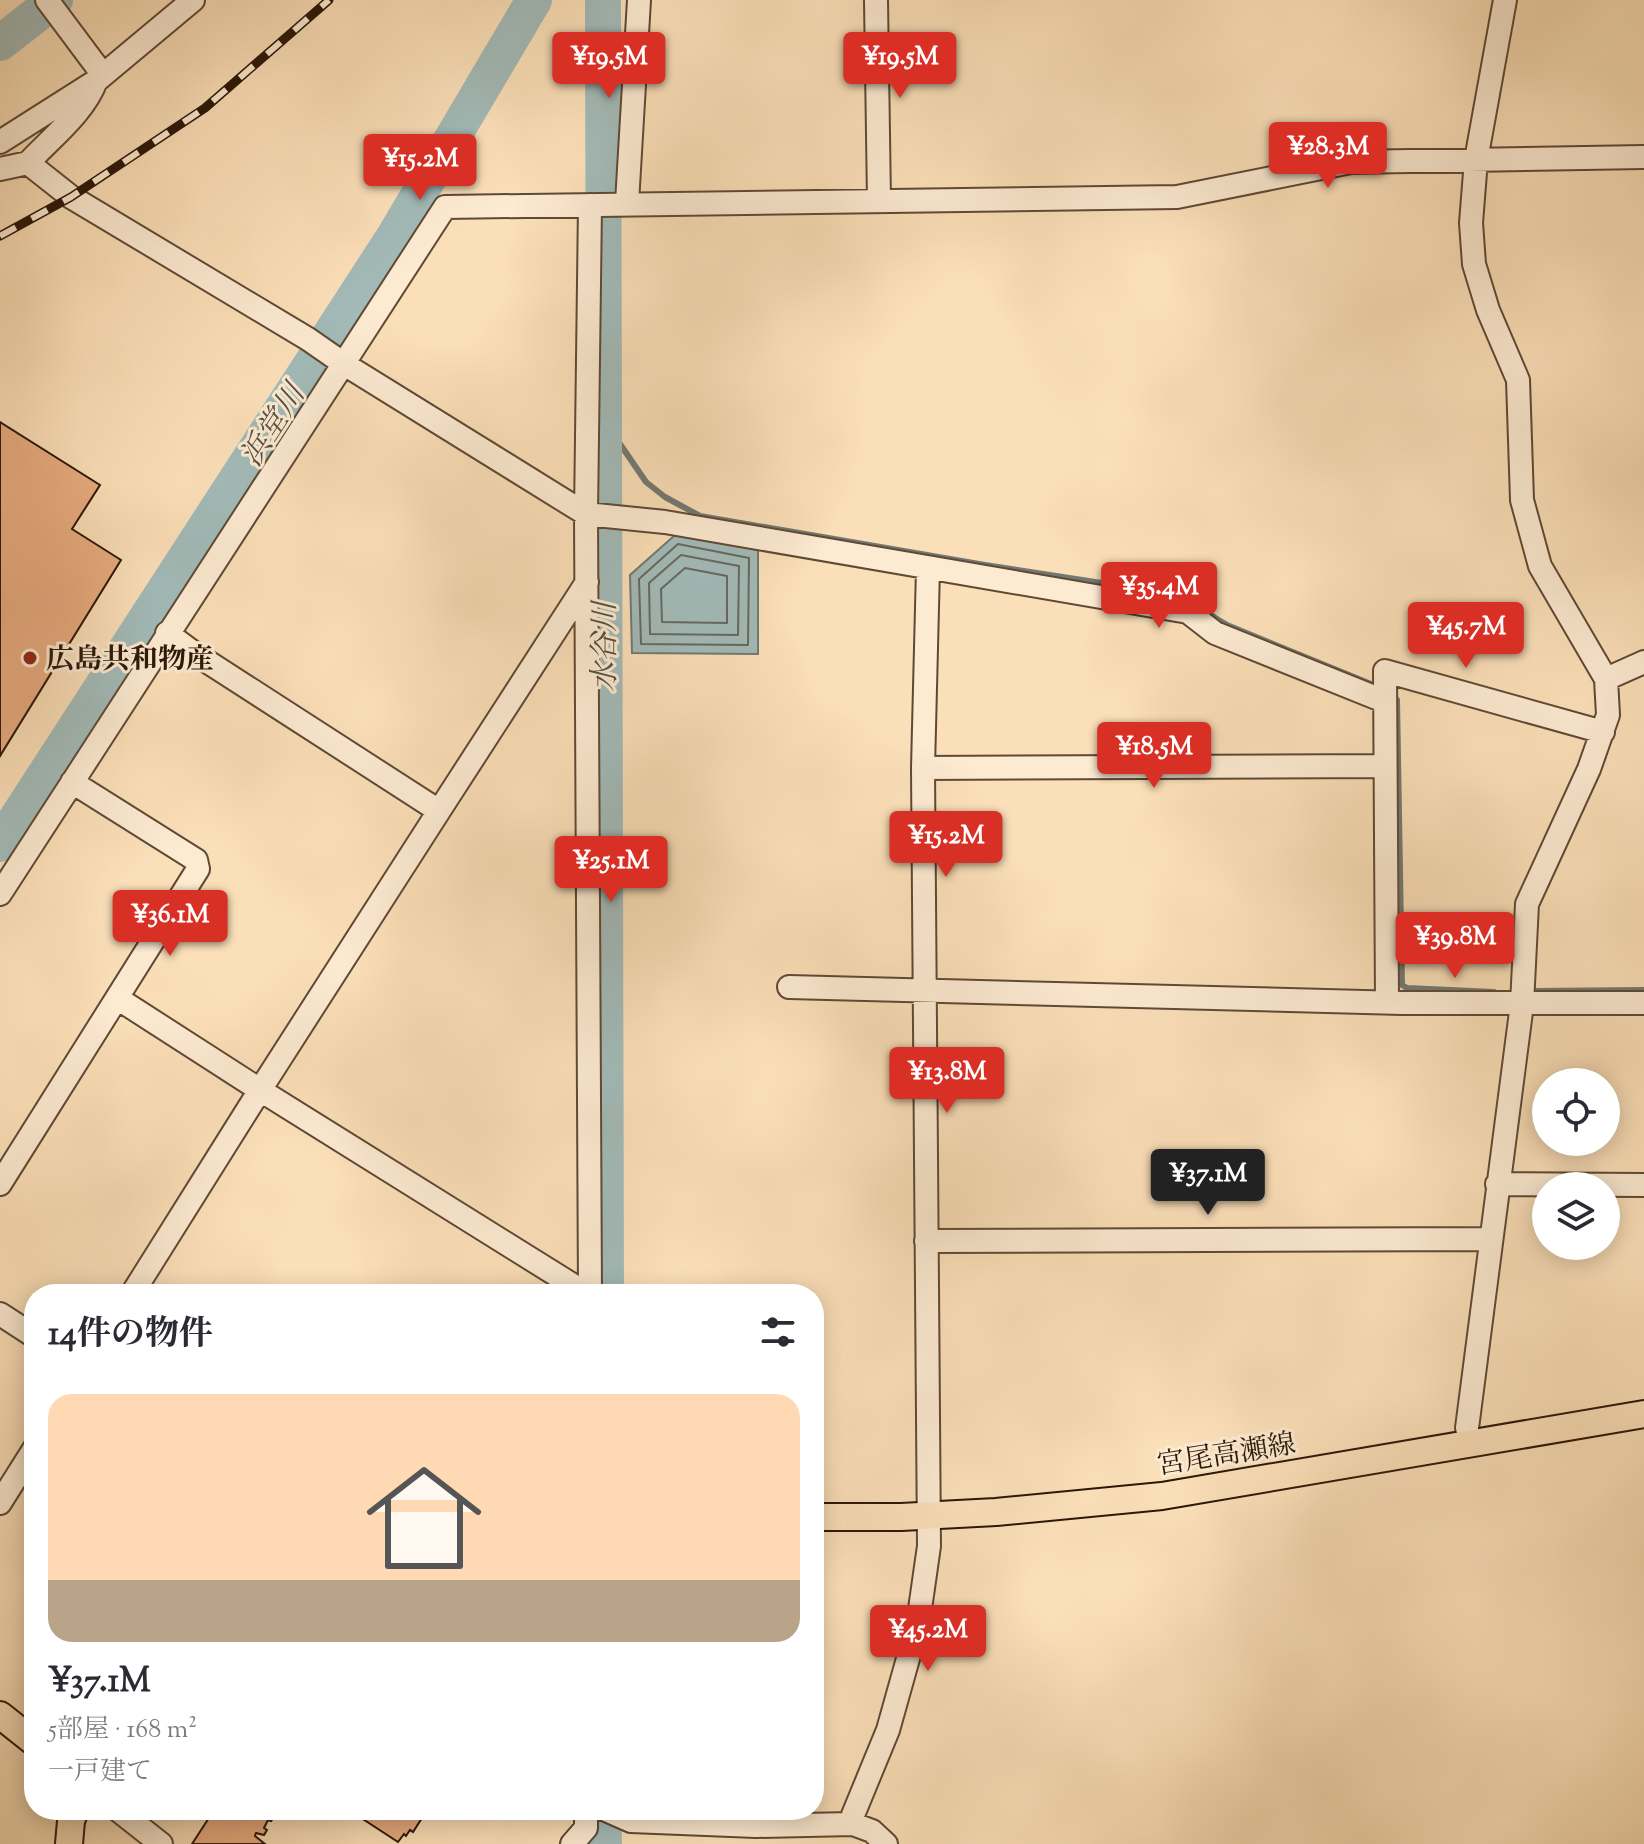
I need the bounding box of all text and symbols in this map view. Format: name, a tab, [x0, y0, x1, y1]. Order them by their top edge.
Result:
pin: ¥19.5M	[544, 32, 674, 100]
pin: ¥19.5M	[835, 32, 965, 100]
text: ¥19.5M	[570, 39, 648, 76]
text: ¥19.5M	[861, 39, 939, 76]
pin: ¥28.3M	[1263, 122, 1393, 190]
text: ¥28.3M	[1287, 129, 1369, 166]
pin: ¥15.2M	[355, 134, 485, 202]
text: ¥15.2M	[381, 141, 459, 178]
water label: 浜堂川	[232, 374, 318, 476]
pin: ¥35.4M	[1094, 562, 1224, 630]
text: ¥35.4M	[1119, 569, 1199, 606]
water label: 水谷川	[585, 599, 628, 692]
pin: ¥45.7M	[1401, 602, 1531, 670]
text: ¥45.7M	[1426, 609, 1506, 646]
place label: 広島共和物産	[46, 641, 214, 681]
marker: 広島共和物産	[21, 649, 39, 667]
pin: ¥18.5M	[1089, 722, 1219, 790]
text: ¥18.5M	[1115, 729, 1193, 766]
pin: ¥15.2M	[881, 811, 1011, 879]
text: ¥15.2M	[907, 818, 985, 855]
pin: ¥25.1M	[546, 836, 676, 904]
text: ¥25.1M	[573, 843, 649, 880]
pin: ¥36.1M	[105, 890, 235, 958]
text: ¥36.1M	[131, 897, 209, 934]
pin: ¥39.8M	[1390, 912, 1520, 980]
text: ¥39.8M	[1414, 919, 1496, 956]
pin: ¥13.8M	[882, 1047, 1012, 1115]
text: ¥13.8M	[907, 1054, 987, 1091]
map controls	[1532, 1068, 1620, 1260]
button: locate	[1532, 1068, 1620, 1156]
pin: ¥37.1M	[1143, 1149, 1273, 1217]
text: ¥37.1M	[1169, 1156, 1247, 1193]
button: layers	[1532, 1172, 1620, 1260]
icon: filters	[756, 1310, 800, 1354]
text: 14件の物件	[48, 1311, 213, 1360]
street label: 宮尾高瀬線	[1154, 1425, 1299, 1487]
icon: home	[352, 1446, 496, 1590]
pin: ¥45.2M	[863, 1605, 993, 1673]
text: ¥45.2M	[888, 1612, 968, 1649]
text: ¥37.1M	[48, 1658, 150, 1707]
text: 5部屋 · 168 m²	[48, 1712, 197, 1749]
text: 一戸建て	[48, 1754, 152, 1791]

